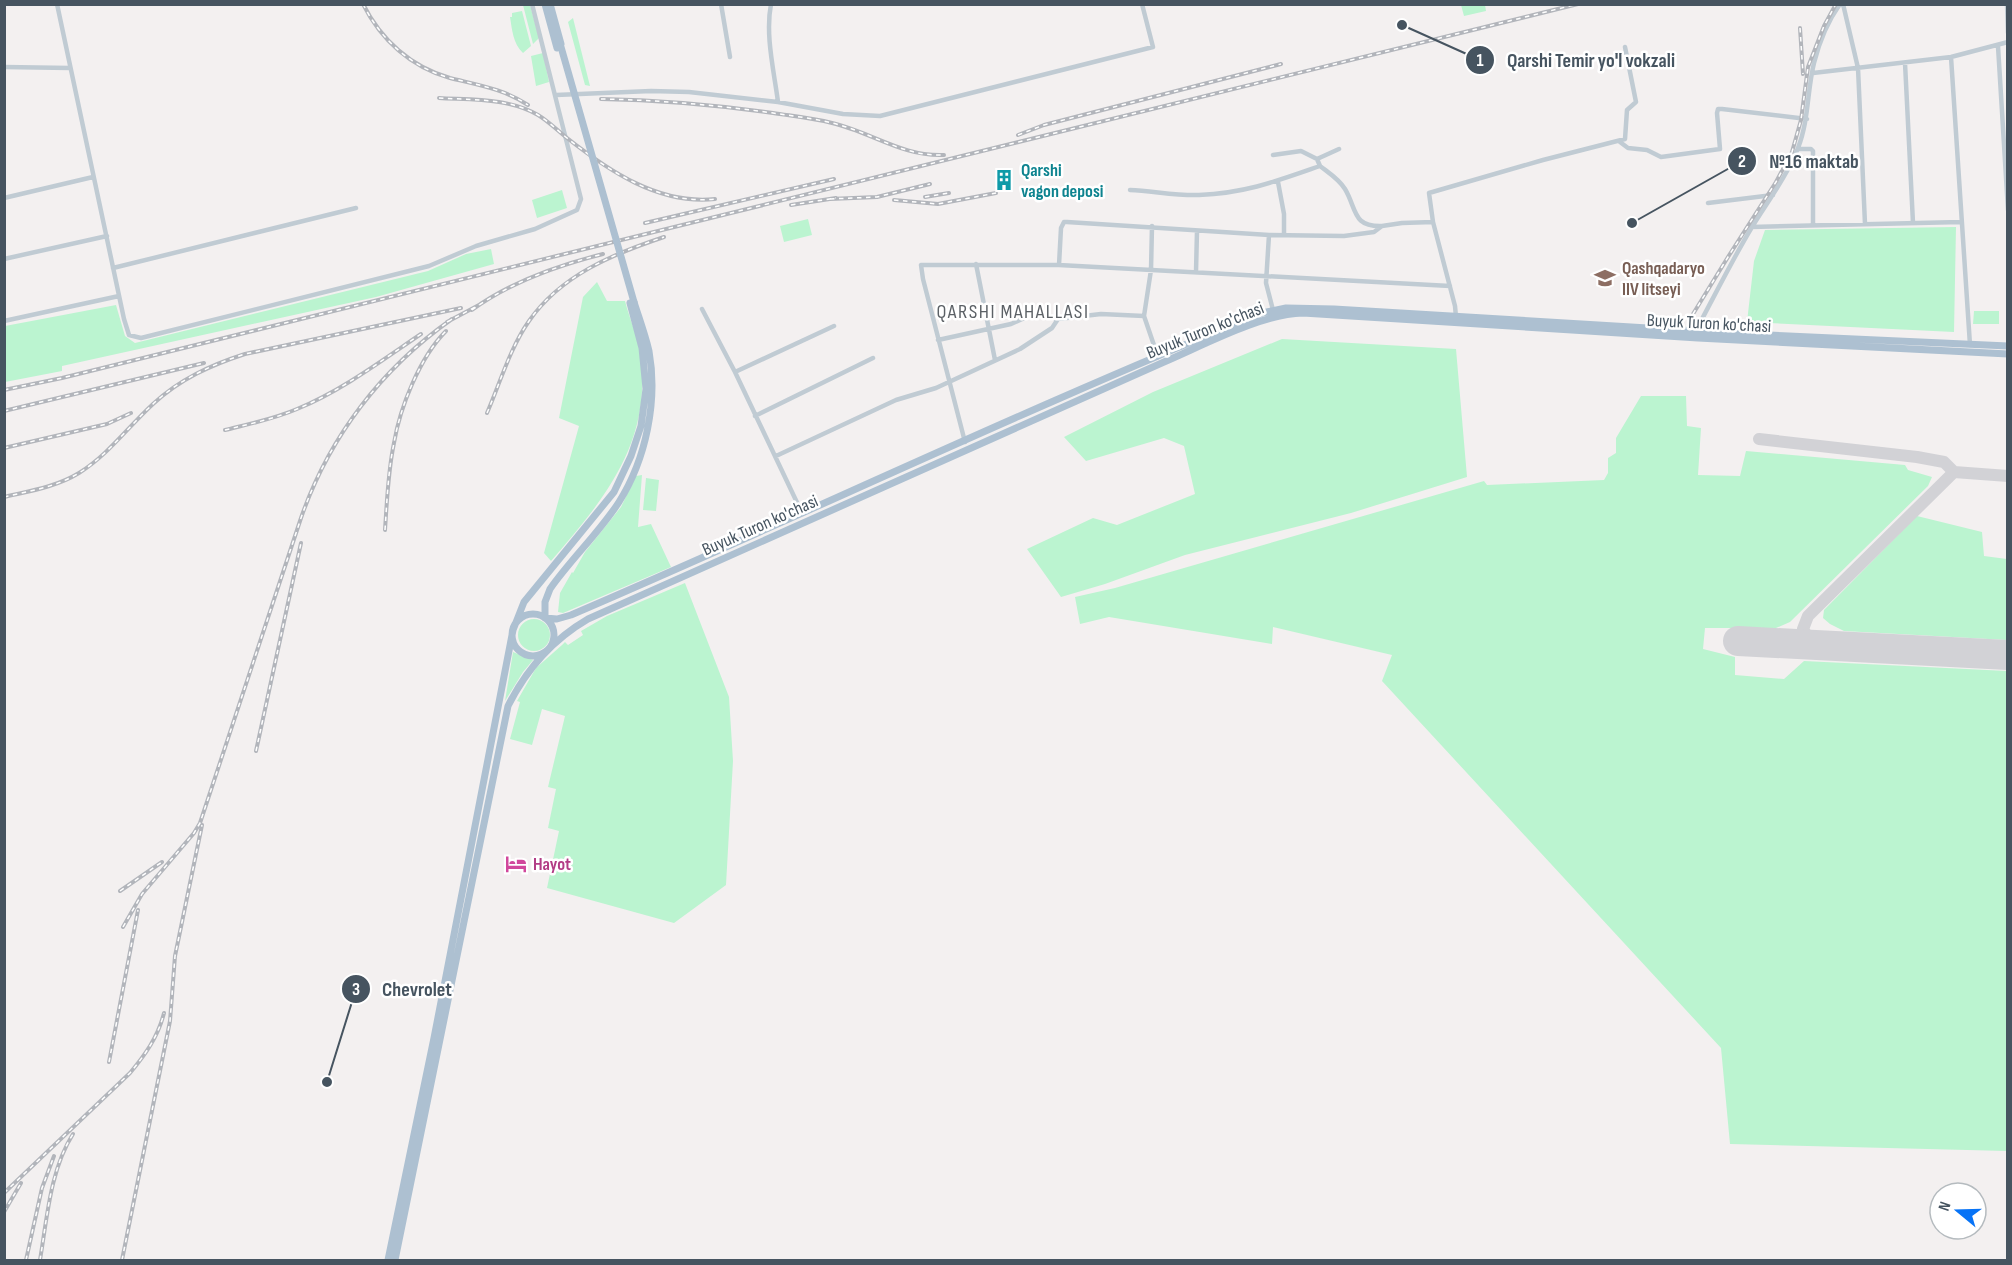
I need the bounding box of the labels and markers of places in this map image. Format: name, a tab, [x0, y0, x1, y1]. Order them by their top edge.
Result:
callout: Qarshi Temir yo'l vokzali	[1465, 41, 1687, 79]
callout: №16 maktab	[1727, 142, 1870, 180]
place label: Qarshi vagon deposi	[1021, 160, 1104, 202]
building icon: Qarshi vagon deposi	[992, 168, 1016, 192]
place label: Qashqadaryo IIV litseyi	[1622, 258, 1705, 300]
school or university icon: Qashqadaryo IIV litseyi	[1593, 266, 1617, 290]
hotel icon: Hayot	[504, 852, 528, 876]
place label: Hayot	[533, 854, 571, 875]
callout: Chevrolet	[341, 970, 464, 1008]

